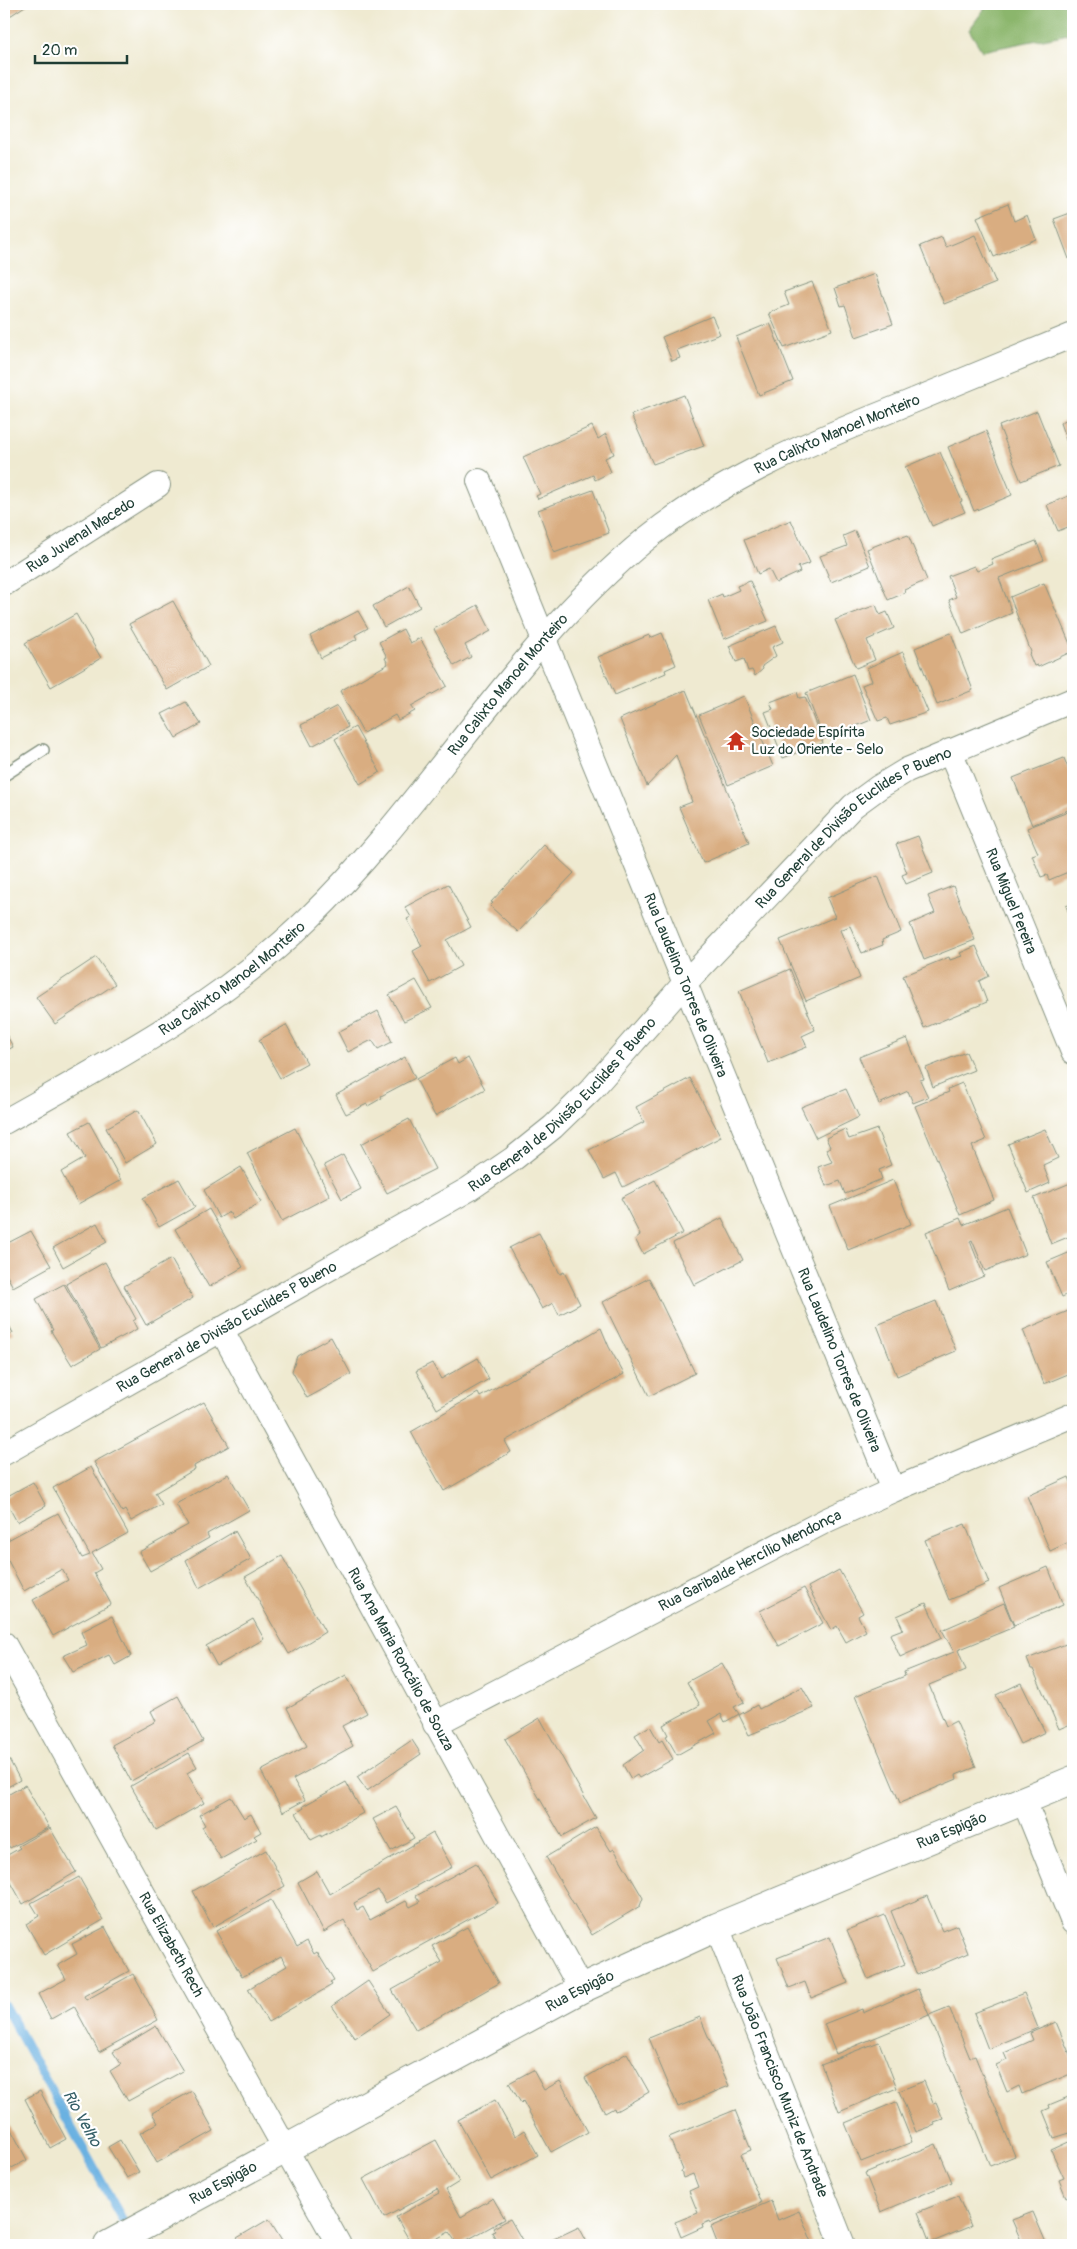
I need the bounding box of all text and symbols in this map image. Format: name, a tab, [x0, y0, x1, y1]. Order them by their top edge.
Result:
scale bar	[35, 32, 128, 64]
text: 20 m	[42, 41, 77, 60]
street label: Rua Calixto Manoel Monteiro	[751, 390, 923, 479]
street label: Rua Juvenal Macedo	[23, 493, 139, 577]
street label: Rua Calixto Manoel Monteiro	[444, 610, 572, 760]
place label: Sociedade Espírita Luz do Oriente - Selo	[751, 723, 884, 759]
temple icon: Sociedade Espírita Luz do Oriente - Selo	[725, 730, 747, 752]
street label: Rua General de Divisão Euclides P Bueno	[752, 743, 955, 913]
street label: Rua Miguel Pereira	[981, 845, 1041, 957]
street label: Rua Laudelino Torres de Oliveira	[639, 890, 732, 1080]
street label: Rua Calixto Manoel Monteiro	[156, 918, 310, 1040]
street label: Rua General de Divisão Euclides P Bueno	[465, 1014, 660, 1197]
street label: Rua General de Divisão Euclides P Bueno	[113, 1257, 340, 1397]
street label: Rua Laudelino Torres de Oliveira	[793, 1265, 885, 1455]
street label: Rua Garibalde Hercílio Mendonça	[656, 1506, 845, 1616]
street label: Rua Ana Maria Roncálio de Souza	[343, 1564, 458, 1754]
street label: Rua Espigão	[914, 1808, 990, 1854]
street label: Rua Elizabeth Rech	[134, 1889, 208, 2001]
street label: Rua Espigão	[543, 1966, 617, 2016]
street label: Rua João Francisco Muniz de Andrade	[727, 1972, 832, 2201]
water label: Rio Velho	[58, 2087, 106, 2151]
street label: Rua Espigão	[186, 2157, 261, 2209]

